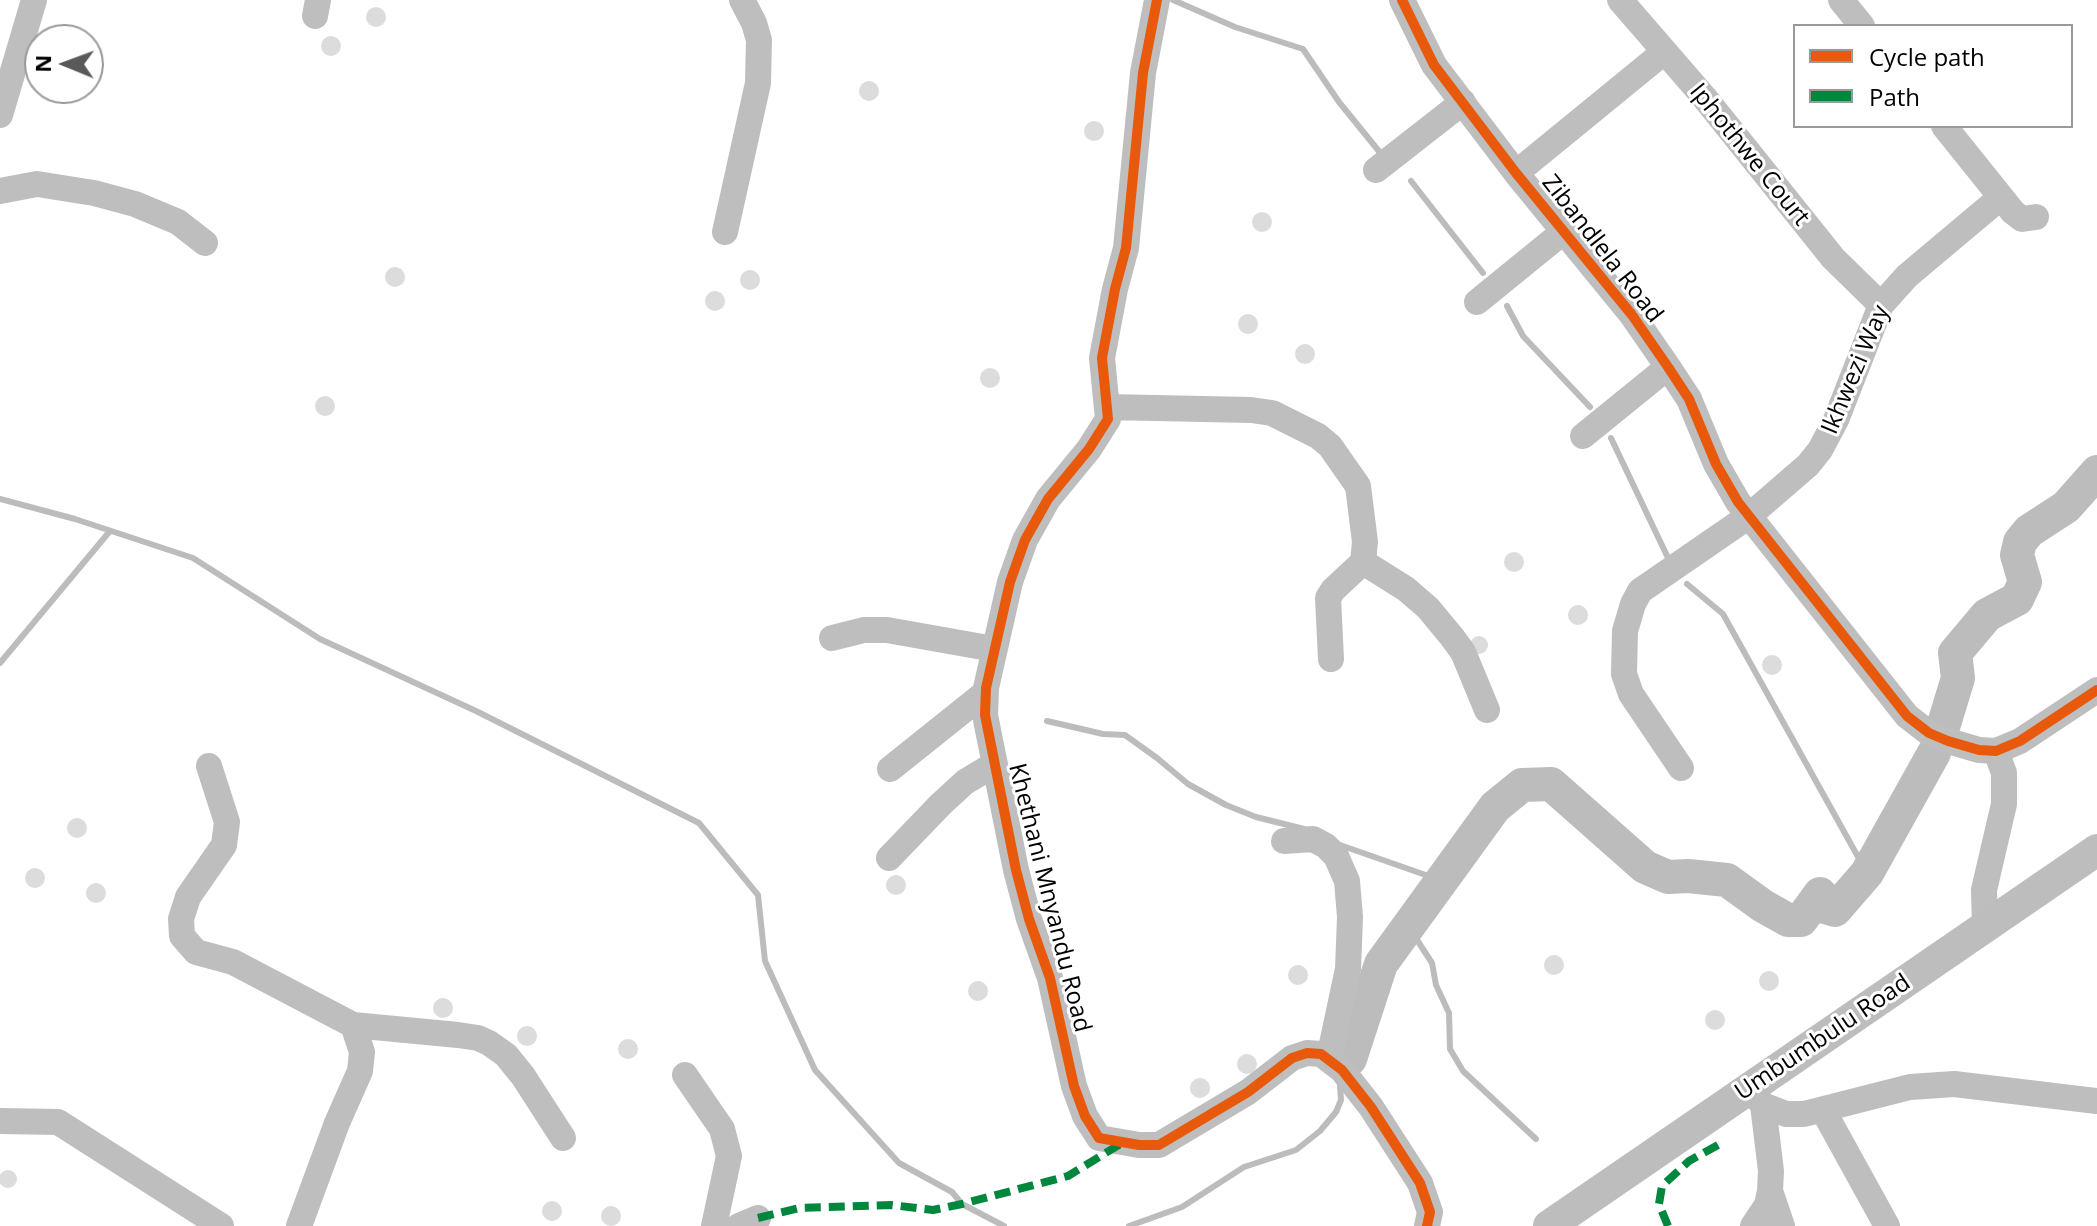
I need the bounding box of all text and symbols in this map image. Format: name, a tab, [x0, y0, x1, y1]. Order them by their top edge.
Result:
north arrow	[24, 24, 104, 104]
legend	[1793, 24, 2073, 128]
text: Cycle path	[1869, 40, 1985, 73]
text: N	[27, 54, 57, 73]
street label: Iphothwe Court	[1683, 78, 1815, 232]
text: Path	[1869, 80, 1920, 113]
street label: Zibandlela Road	[1535, 169, 1669, 329]
street label: Ikhwezi Way	[1816, 301, 1896, 439]
street label: Khethani Mnyandu Road	[1002, 761, 1096, 1035]
street label: Umbumbulu Road	[1730, 969, 1916, 1107]

